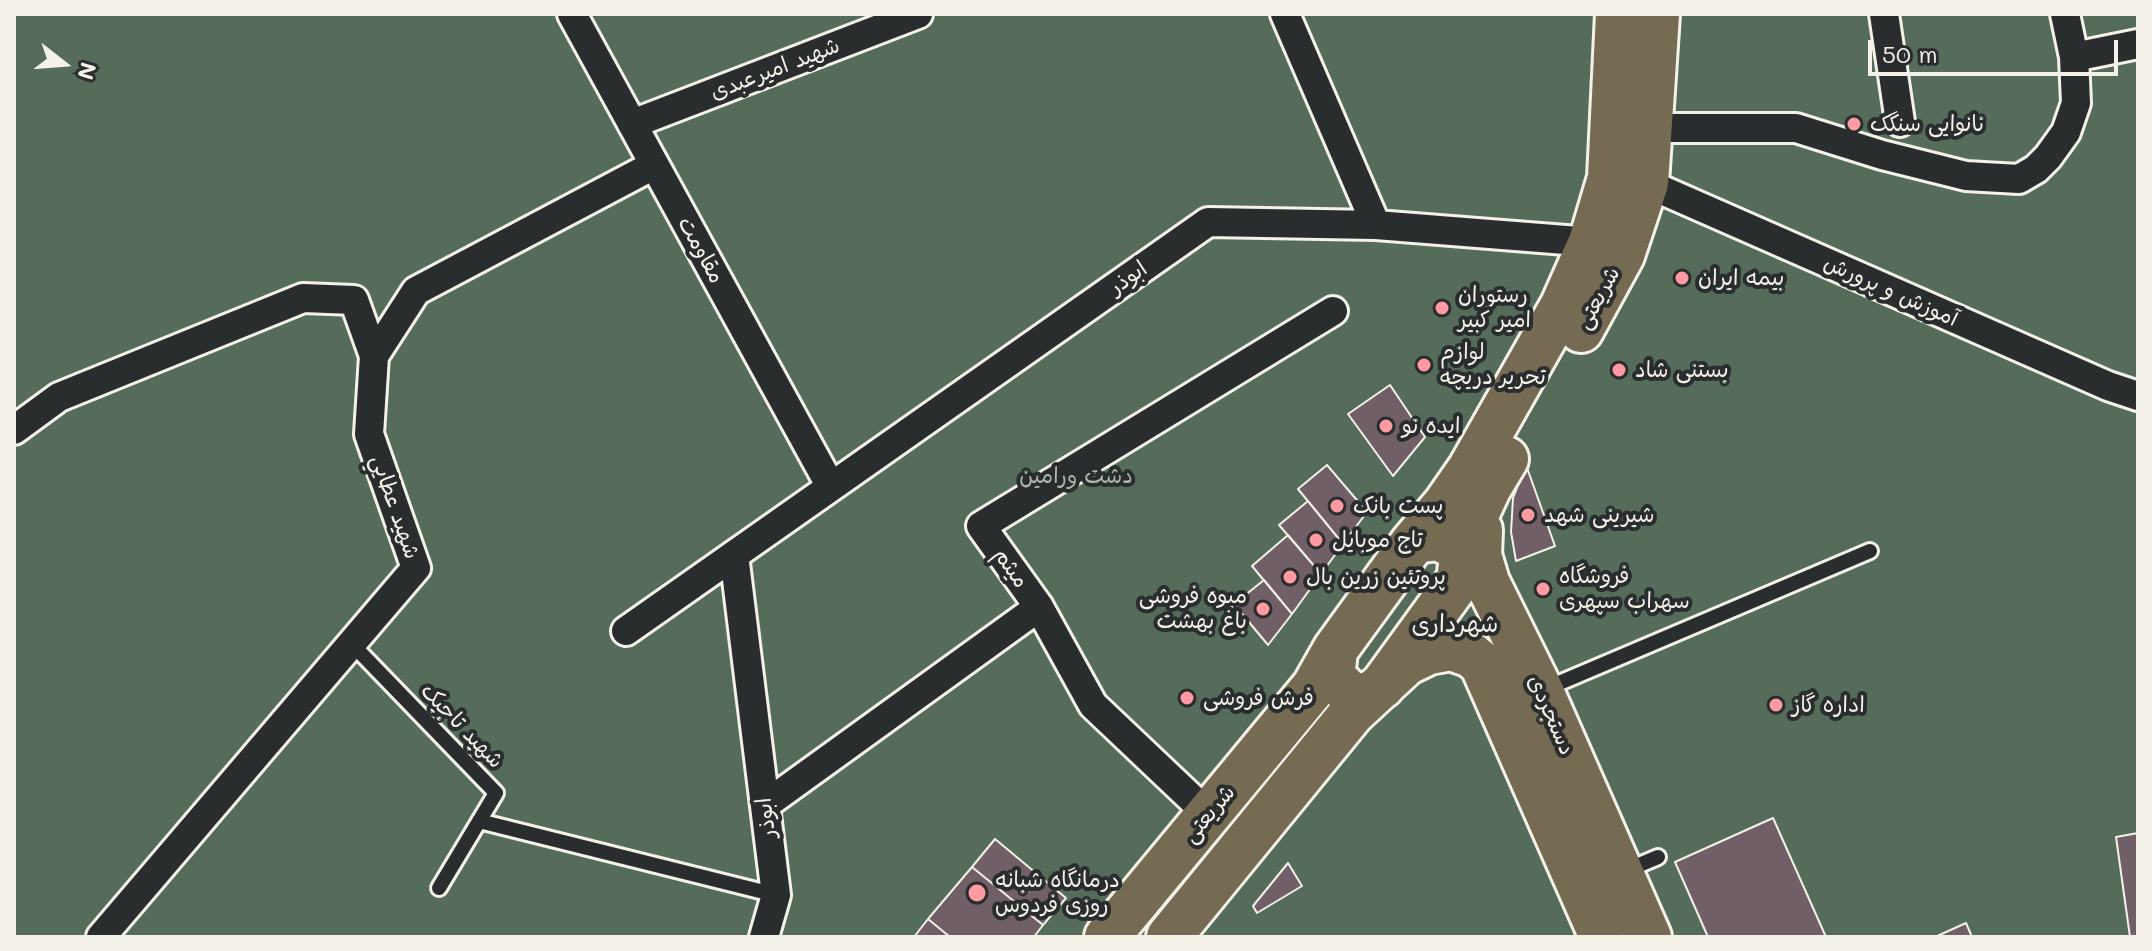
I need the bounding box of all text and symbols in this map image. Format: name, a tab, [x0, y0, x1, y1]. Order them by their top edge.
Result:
north arrow	[24, 24, 104, 104]
scale bar	[1872, 24, 2122, 74]
street label: شهید امیرعبدی	[707, 32, 843, 106]
text: 50 m	[1882, 38, 1938, 69]
text: N	[71, 59, 104, 83]
place label: نانوایی سنگک	[1870, 111, 1985, 137]
marker: نانوایی سنگک	[1845, 115, 1863, 133]
street label: مقاومت	[672, 212, 730, 288]
street label: آموزش و پرورش	[1820, 250, 1962, 332]
street label: ابوذر	[1104, 255, 1152, 301]
street label: شریعتی	[1570, 262, 1626, 334]
place label: بیمه ایران	[1698, 265, 1784, 291]
marker: بیمه ایران	[1673, 269, 1691, 287]
place label: رستوران امیر کبیر	[1458, 282, 1531, 334]
marker: رستوران امیر کبیر	[1433, 299, 1451, 317]
place label: لوازم تحریر دریچه	[1440, 339, 1546, 390]
marker: لوازم تحریر دریچه	[1415, 356, 1433, 374]
place label: بستنی شاد	[1635, 357, 1729, 383]
marker: بستنی شاد	[1610, 361, 1628, 379]
place label: ایده نو	[1402, 413, 1460, 439]
marker: ایده نو	[1377, 417, 1395, 435]
street label: شهيد عطايي	[365, 451, 425, 563]
park label: دشت ورامین	[1019, 463, 1133, 489]
place label: پست بانک	[1353, 493, 1443, 519]
marker: پست بانک	[1328, 497, 1346, 515]
place label: شیرینی شهد	[1544, 502, 1654, 528]
marker: شیرینی شهد	[1519, 506, 1537, 524]
place label: تاج موبایل	[1332, 527, 1423, 553]
marker: تاج موبایل	[1307, 531, 1325, 549]
street label: میثم	[988, 543, 1034, 593]
place label: فروشگاه سهراب سپهری	[1559, 563, 1690, 614]
place label: پروتئین زرین بال	[1306, 564, 1446, 590]
marker: پروتئین زرین بال	[1281, 568, 1299, 586]
marker: فروشگاه سهراب سپهری	[1534, 580, 1552, 598]
place label: میوه فروشی باغ بهشت	[1139, 583, 1247, 634]
marker: میوه فروشی باغ بهشت	[1254, 600, 1272, 618]
district label: شهرداری	[1412, 611, 1498, 639]
street label: دستجردی	[1522, 671, 1580, 759]
street label: شهید تاجیک	[415, 678, 509, 774]
place label: فرش فروشی	[1203, 685, 1314, 711]
marker: فرش فروشی	[1178, 689, 1196, 707]
place label: اداره گاز	[1792, 692, 1865, 718]
marker: اداره گاز	[1767, 696, 1785, 714]
street label: شریعتی	[1177, 780, 1241, 848]
street label: ابوذر	[750, 796, 782, 840]
place label: درمانگاه شبانه روزی فردوس	[995, 867, 1120, 918]
marker: درمانگاه شبانه روزی فردوس	[966, 882, 988, 904]

